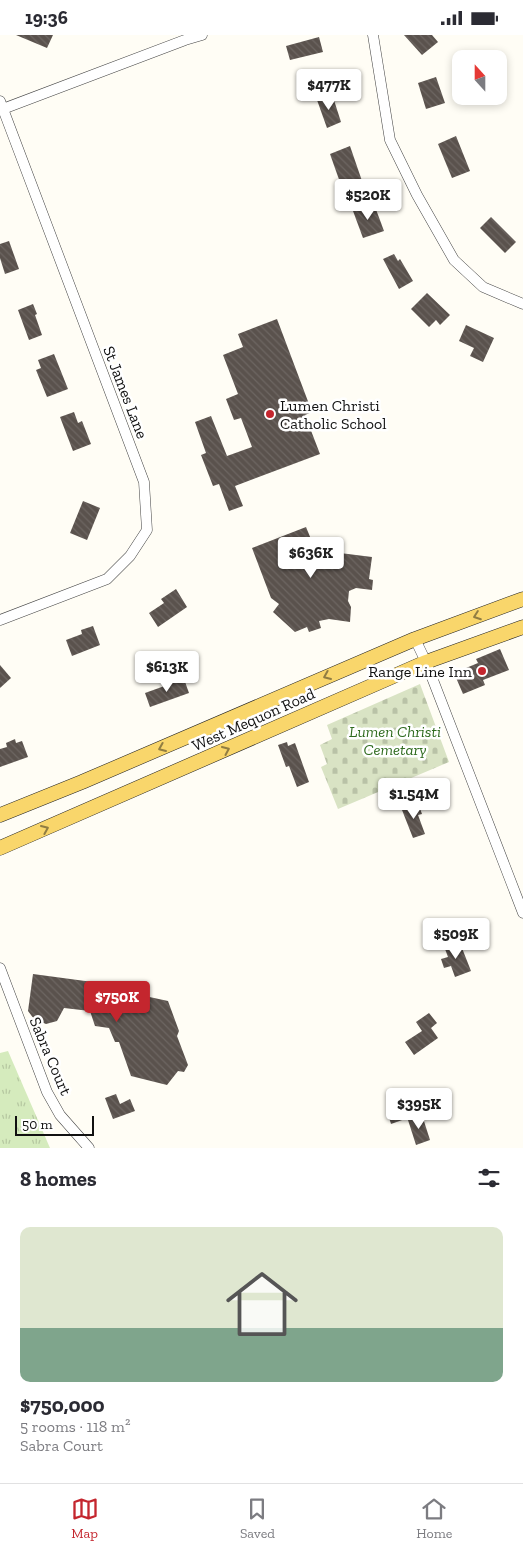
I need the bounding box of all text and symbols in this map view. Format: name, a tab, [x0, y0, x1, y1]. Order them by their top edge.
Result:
text: 19:36	[25, 6, 68, 29]
north arrow	[452, 50, 508, 105]
map controls	[452, 50, 507, 105]
pin: $477K	[294, 69, 364, 111]
text: $477K	[307, 75, 351, 94]
pin: $520K	[333, 179, 403, 221]
text: $520K	[346, 185, 390, 204]
street label: St James Lane	[99, 343, 152, 441]
place label: Lumen Christi Catholic School	[280, 396, 386, 433]
marker: Lumen Christi Catholic School	[264, 408, 276, 420]
pin: $636K	[276, 537, 346, 579]
text: $636K	[289, 543, 333, 562]
one-way arrow	[473, 610, 482, 620]
pin: $613K	[132, 651, 202, 693]
text: $613K	[146, 657, 188, 676]
place label: Range Line Inn	[368, 662, 473, 681]
marker: Range Line Inn	[476, 665, 488, 677]
one-way arrow	[323, 671, 331, 681]
street label: West Mequon Road	[189, 684, 318, 755]
park label: Lumen Christi Cemetary	[349, 722, 441, 759]
one-way arrow	[158, 742, 167, 753]
one-way arrow	[221, 745, 230, 756]
pin: $1.54M	[373, 777, 455, 820]
text: $1.54M	[389, 784, 439, 803]
one-way arrow	[40, 824, 49, 835]
pin: $509K	[421, 917, 491, 960]
text: $509K	[434, 924, 478, 943]
pin: $750K	[82, 981, 152, 1023]
text: $750K	[95, 987, 139, 1006]
street label: Sabra Court	[26, 1014, 76, 1098]
pin: $395K	[384, 1087, 454, 1130]
text: $395K	[397, 1094, 441, 1113]
scale bar	[15, 1113, 94, 1136]
text: 50 m	[22, 1116, 53, 1133]
icon: filters	[475, 1164, 503, 1192]
text: 8 homes	[20, 1166, 97, 1191]
icon: home	[217, 1259, 307, 1349]
text: $750,000	[20, 1392, 105, 1417]
text: 5 rooms · 118 m²	[20, 1417, 130, 1436]
text: Sabra Court	[20, 1436, 103, 1455]
tab: Map	[71, 1495, 99, 1542]
tab: Saved	[240, 1495, 275, 1542]
tab: Home	[416, 1495, 452, 1542]

